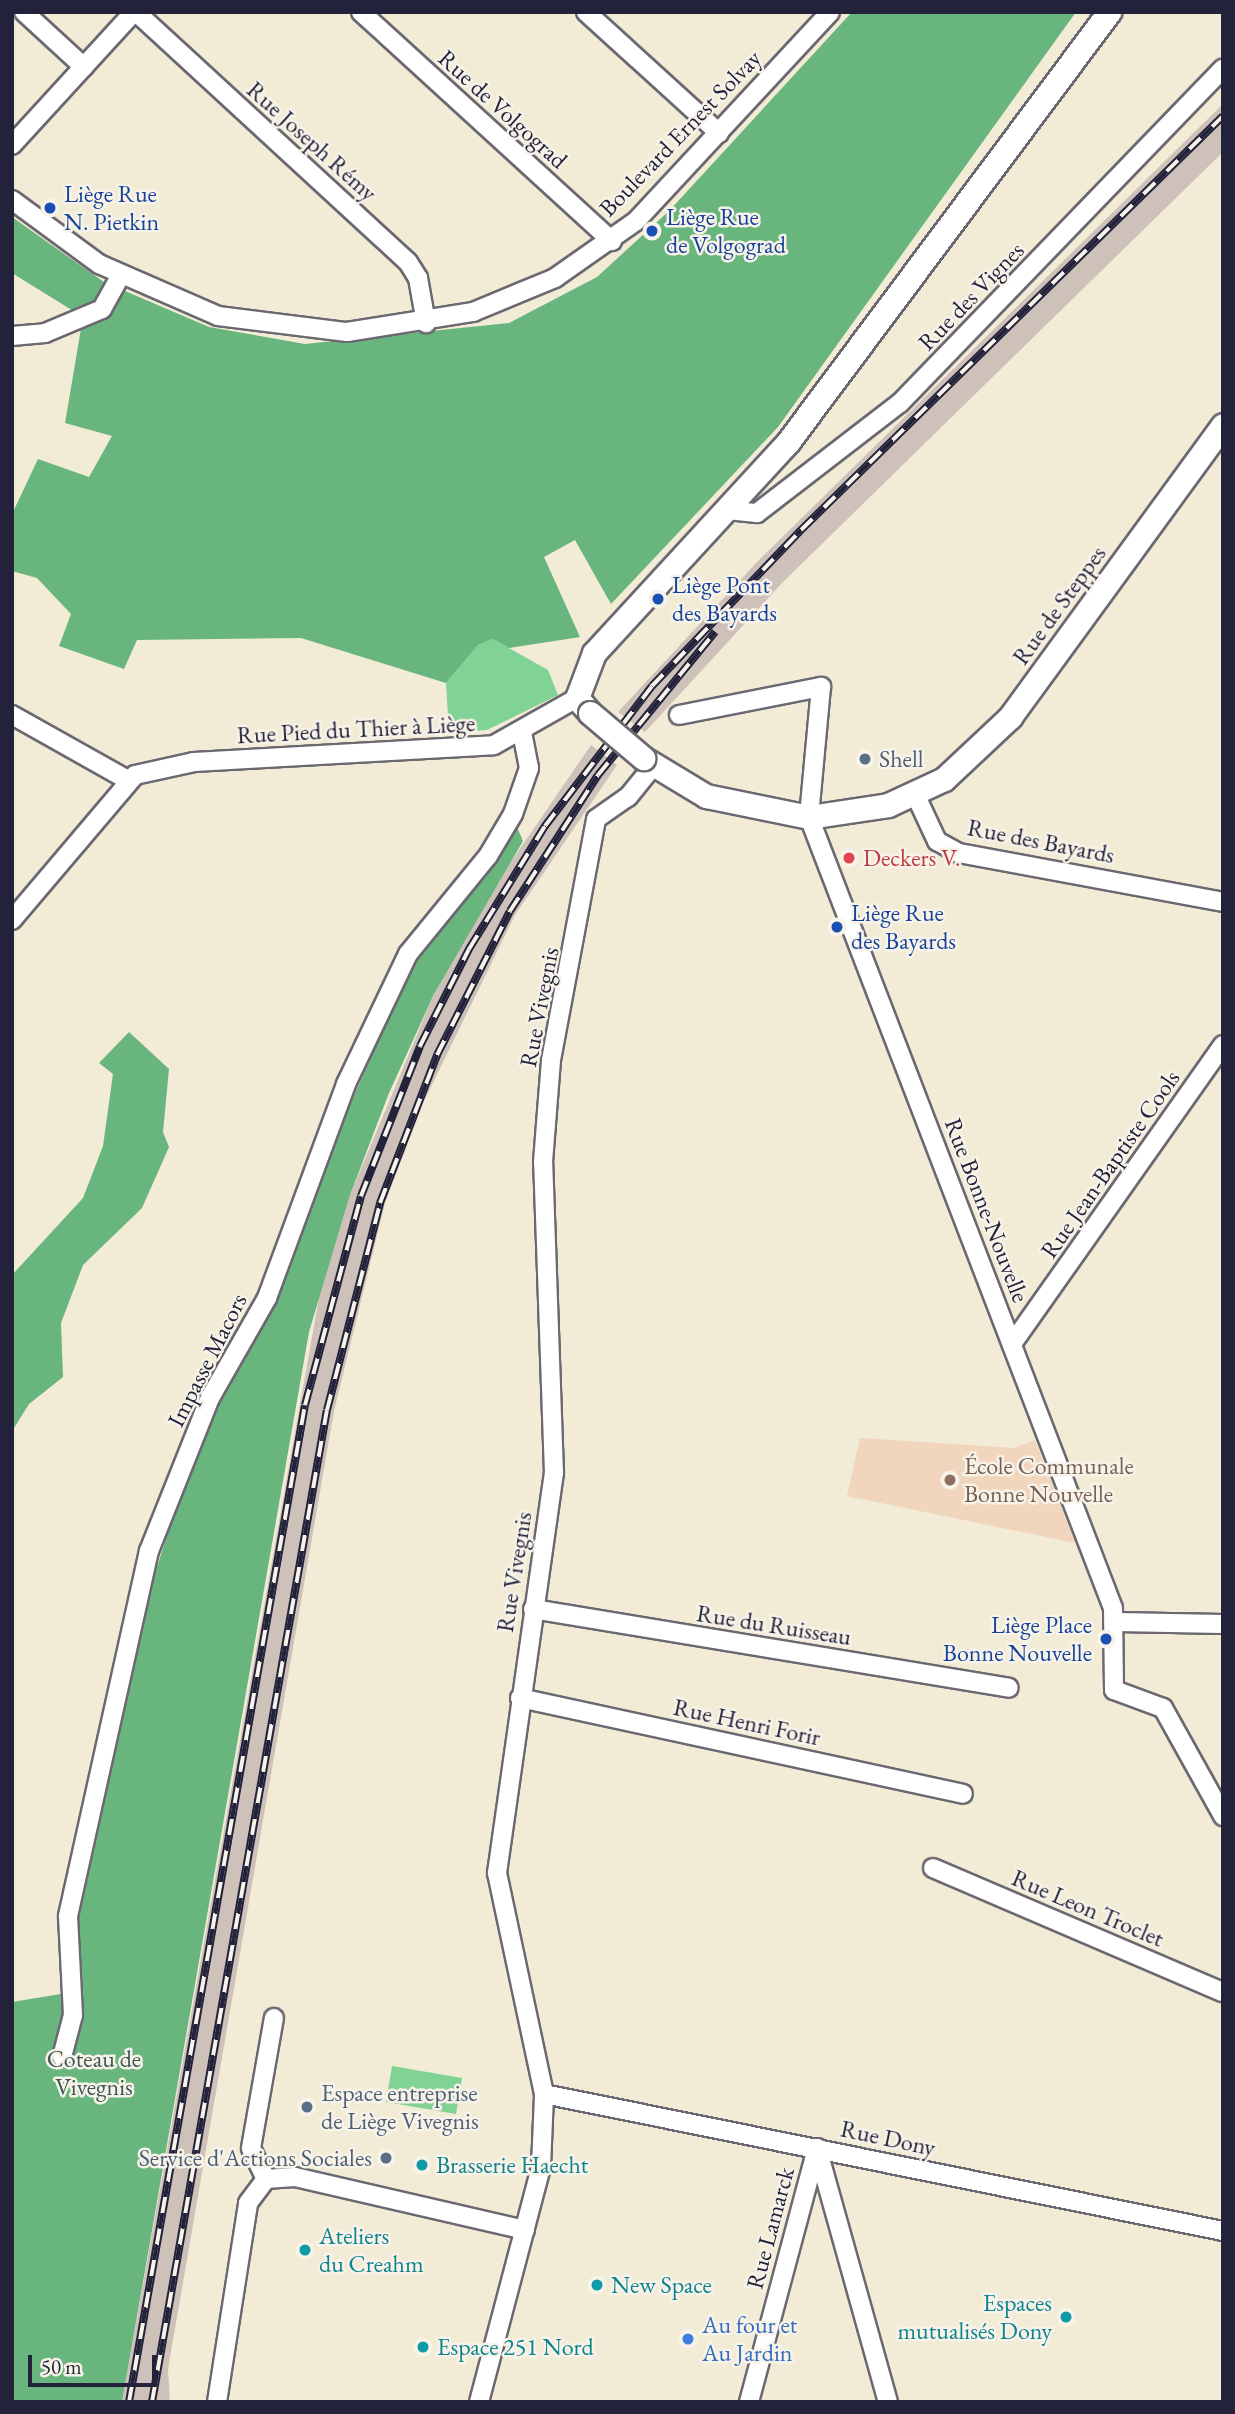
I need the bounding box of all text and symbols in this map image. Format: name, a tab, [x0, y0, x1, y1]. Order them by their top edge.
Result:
street label: Rue de Volgograd	[433, 44, 573, 174]
street label: Boulevard Ernest Solvay	[593, 44, 767, 222]
street label: Rue Joseph Rémy	[241, 75, 383, 207]
place label: Liège Rue N. Pietkin	[64, 180, 159, 236]
marker: Liège Rue N. Pietkin	[42, 200, 58, 216]
place label: Liège Rue de Volgograd	[666, 203, 786, 259]
marker: Liège Rue de Volgograd	[644, 223, 660, 239]
street label: Rue des Vignes	[912, 236, 1030, 356]
street label: Rue de Steppes	[1006, 540, 1112, 670]
place label: Liège Pont des Bayards	[672, 571, 777, 627]
marker: Liège Pont des Bayards	[650, 591, 666, 607]
street label: Rue Pied du Thier à Liège	[236, 708, 476, 750]
place label: Shell	[879, 745, 923, 773]
marker: Shell	[857, 751, 873, 767]
street label: Rue des Bayards	[965, 813, 1117, 869]
place label: Deckers V.	[863, 844, 960, 872]
marker: Deckers V.	[841, 850, 857, 866]
place label: Liège Rue des Bayards	[851, 899, 956, 955]
marker: Liège Rue des Bayards	[829, 919, 845, 935]
street label: Rue Vivegnis	[513, 945, 565, 1069]
street label: Rue Jean-Baptiste Cools	[1034, 1064, 1186, 1264]
street label: Rue Bonne-Nouvelle	[939, 1114, 1035, 1306]
street label: Impasse Macors	[161, 1289, 253, 1431]
place label: École Communale Bonne Nouvelle	[964, 1452, 1134, 1508]
marker: École Communale Bonne Nouvelle	[942, 1472, 958, 1488]
street label: Rue Vivegnis	[490, 1510, 538, 1634]
street label: Rue du Ruisseau	[695, 1599, 853, 1651]
place label: Liège Place Bonne Nouvelle	[943, 1611, 1092, 1667]
marker: Liège Place Bonne Nouvelle	[1098, 1631, 1114, 1647]
street label: Rue Henri Forir	[671, 1692, 823, 1752]
street label: Rue Leon Troclet	[1008, 1863, 1168, 1953]
park label: Coteau de Vivegnis	[47, 2045, 141, 2101]
place label: Espace entreprise de Liège Vivegnis	[321, 2079, 479, 2135]
marker: Espace entreprise de Liège Vivegnis	[299, 2099, 315, 2115]
street label: Rue Dony	[838, 2114, 938, 2162]
place label: Service d'Actions Sociales	[139, 2144, 372, 2172]
marker: Service d'Actions Sociales	[378, 2150, 394, 2166]
place label: Brasserie Haecht	[436, 2151, 588, 2179]
marker: Brasserie Haecht	[414, 2157, 430, 2173]
street label: Rue Lamarck	[740, 2164, 800, 2292]
place label: Ateliers du Creahm	[319, 2222, 424, 2278]
marker: Ateliers du Creahm	[297, 2242, 313, 2258]
place label: New Space	[611, 2271, 712, 2299]
marker: New Space	[589, 2277, 605, 2293]
place label: Espaces mutualisés Dony	[897, 2289, 1052, 2345]
marker: Espaces mutualisés Dony	[1058, 2309, 1074, 2325]
place label: Au four et Au Jardin	[702, 2311, 797, 2367]
marker: Au four et Au Jardin	[680, 2331, 696, 2347]
place label: Espace 251 Nord	[437, 2333, 594, 2361]
marker: Espace 251 Nord	[415, 2339, 431, 2355]
scale bar	[32, 2340, 159, 2384]
text: 50 m	[41, 2353, 82, 2380]

